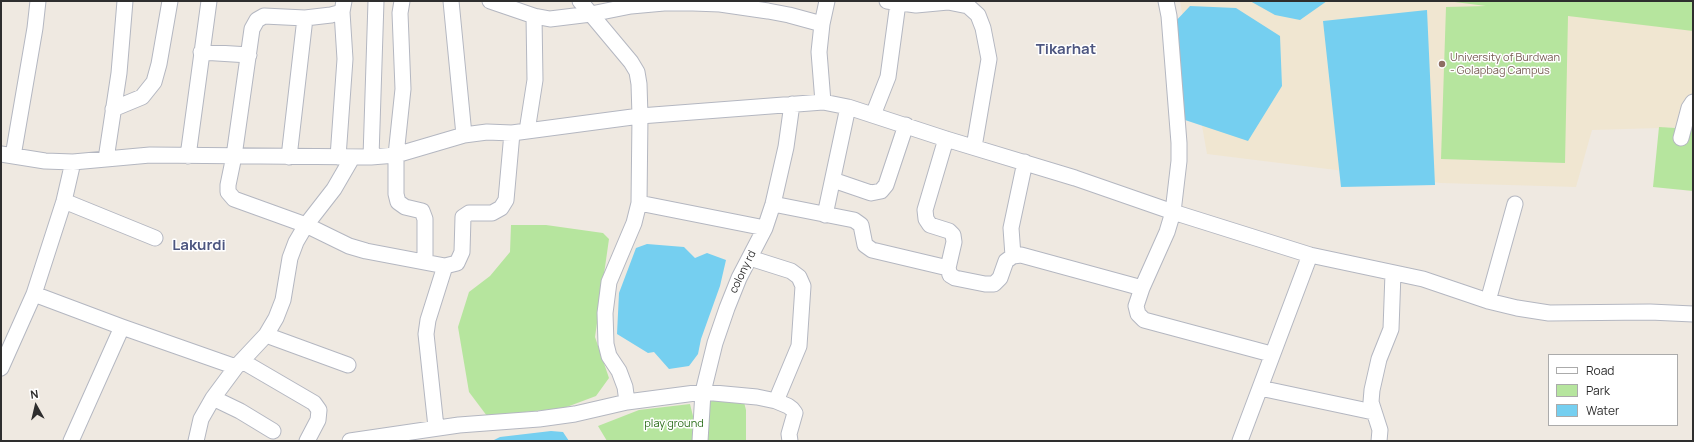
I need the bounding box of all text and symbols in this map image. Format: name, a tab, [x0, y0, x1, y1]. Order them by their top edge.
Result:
district label: Tikarhat	[1036, 41, 1096, 59]
place label: University of Burdwan - Golapbag Campus	[1450, 51, 1560, 77]
marker: University of Burdwan - Golapbag Campus	[1437, 59, 1447, 69]
district label: Lakurdi	[172, 237, 226, 255]
street label: colony rd	[727, 248, 759, 296]
legend	[1548, 354, 1678, 426]
text: Road	[1586, 362, 1614, 379]
text: Park	[1586, 382, 1610, 399]
north arrow	[16, 386, 56, 426]
text: N	[29, 386, 39, 402]
text: Water	[1586, 402, 1619, 419]
park label: play ground	[644, 417, 704, 431]

